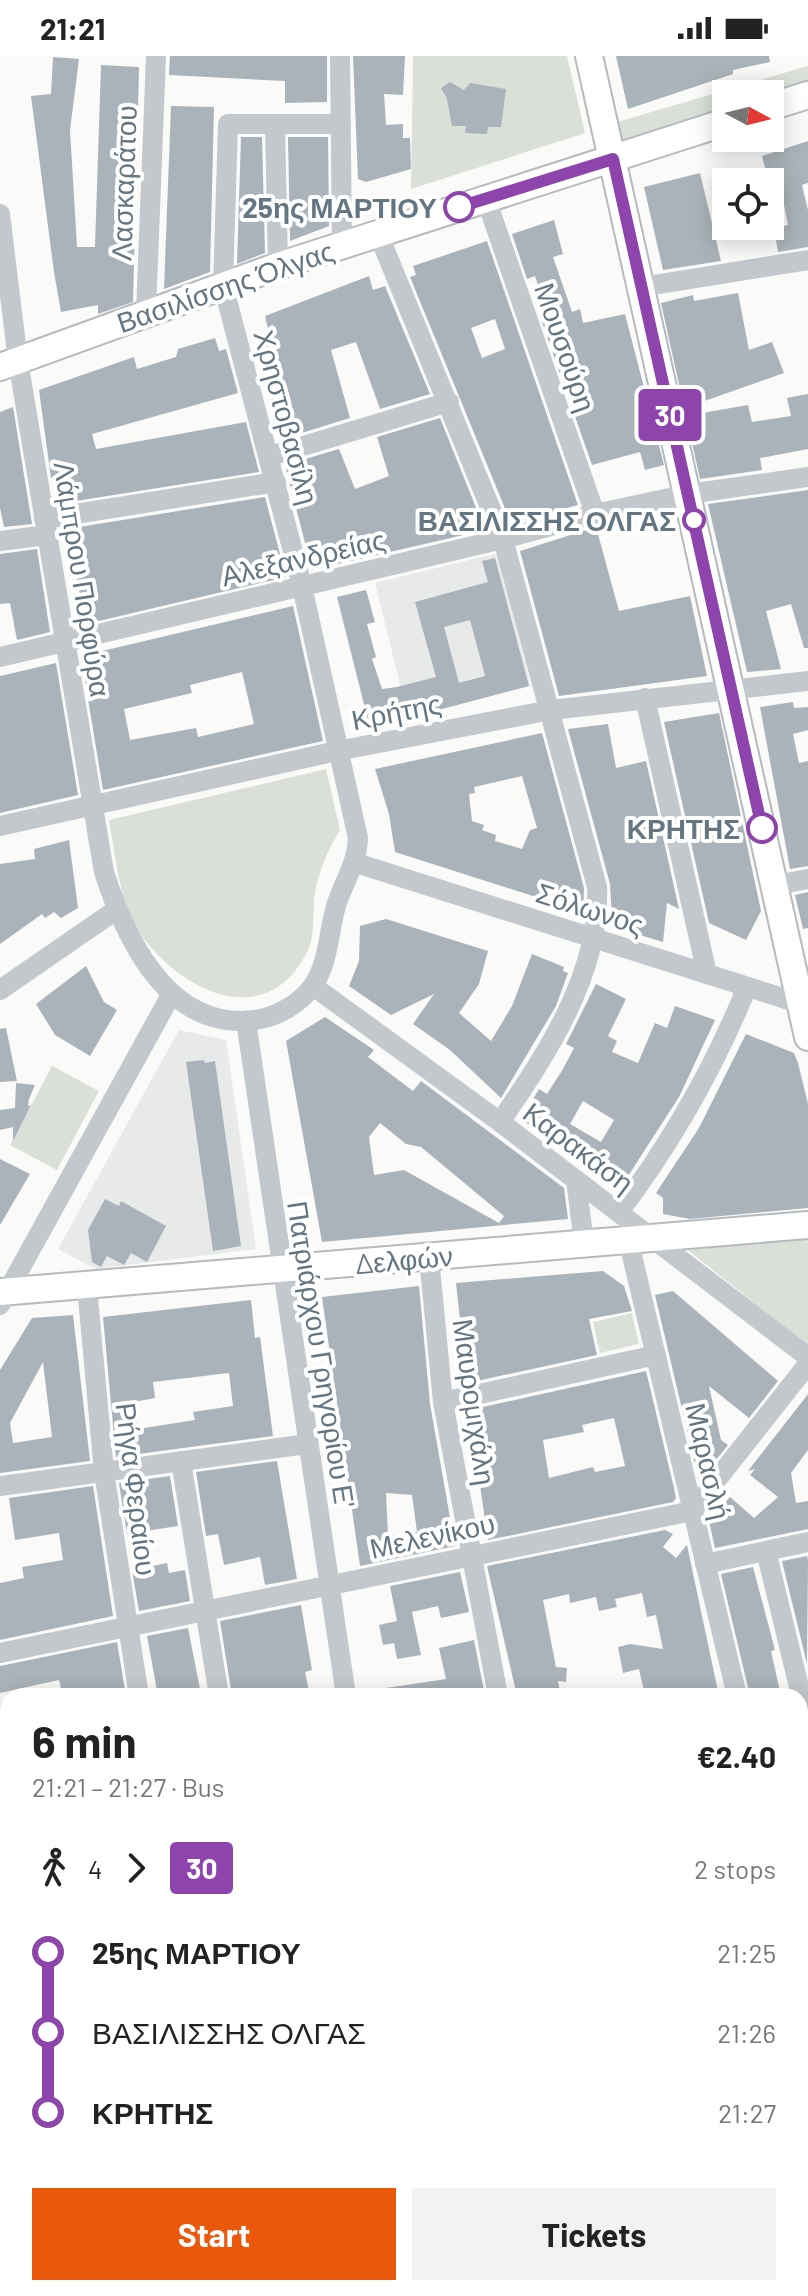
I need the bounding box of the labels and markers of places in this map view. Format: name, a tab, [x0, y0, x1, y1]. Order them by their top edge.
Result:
place label: 25ης ΜΑΡΤΙΟΥ	[242, 190, 437, 224]
marker: 25ης ΜΑΡΤΙΟΥ	[444, 192, 474, 222]
place label: ΒΑΣΙΛΙΣΣΗΣ ΟΛΓΑΣ	[418, 503, 676, 537]
marker: ΒΑΣΙΛΙΣΣΗΣ ΟΛΓΑΣ	[683, 509, 705, 531]
place label: ΚΡΗΤΗΣ	[627, 811, 740, 845]
marker: ΚΡΗΤΗΣ	[747, 813, 777, 843]

